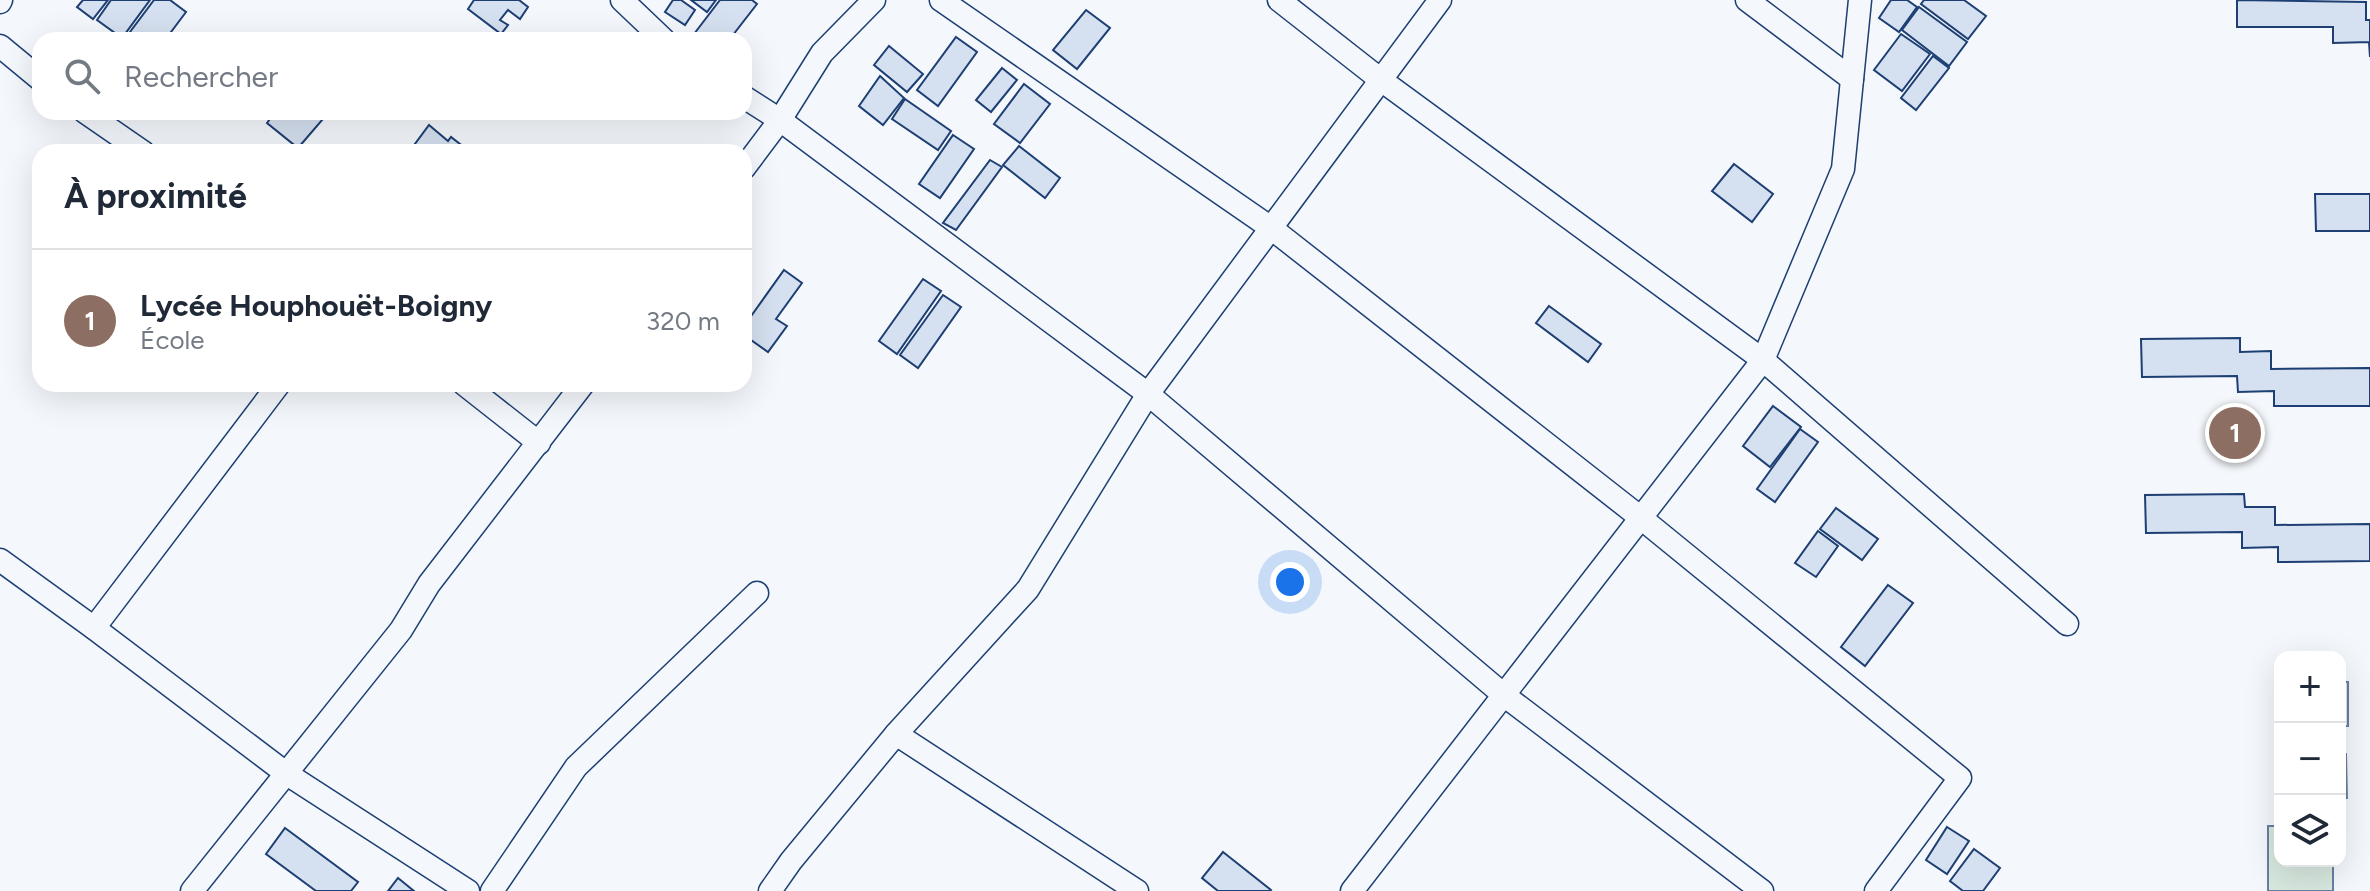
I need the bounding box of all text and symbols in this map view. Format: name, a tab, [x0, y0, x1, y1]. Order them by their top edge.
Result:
search box	[32, 32, 752, 120]
icon: search	[60, 54, 104, 98]
text: Rechercher	[124, 58, 278, 95]
text: À proximité	[64, 176, 247, 217]
text: Lycée Houphouët-Boigny	[140, 287, 492, 324]
text: 1	[85, 305, 95, 337]
text: 320 m	[646, 305, 720, 337]
text: École	[140, 324, 204, 356]
pin: 1	[2209, 403, 2261, 463]
your location	[1270, 562, 1310, 602]
map controls	[2274, 651, 2346, 867]
button: +	[2274, 651, 2346, 723]
button: −	[2274, 723, 2346, 795]
button: layers	[2274, 795, 2346, 867]

